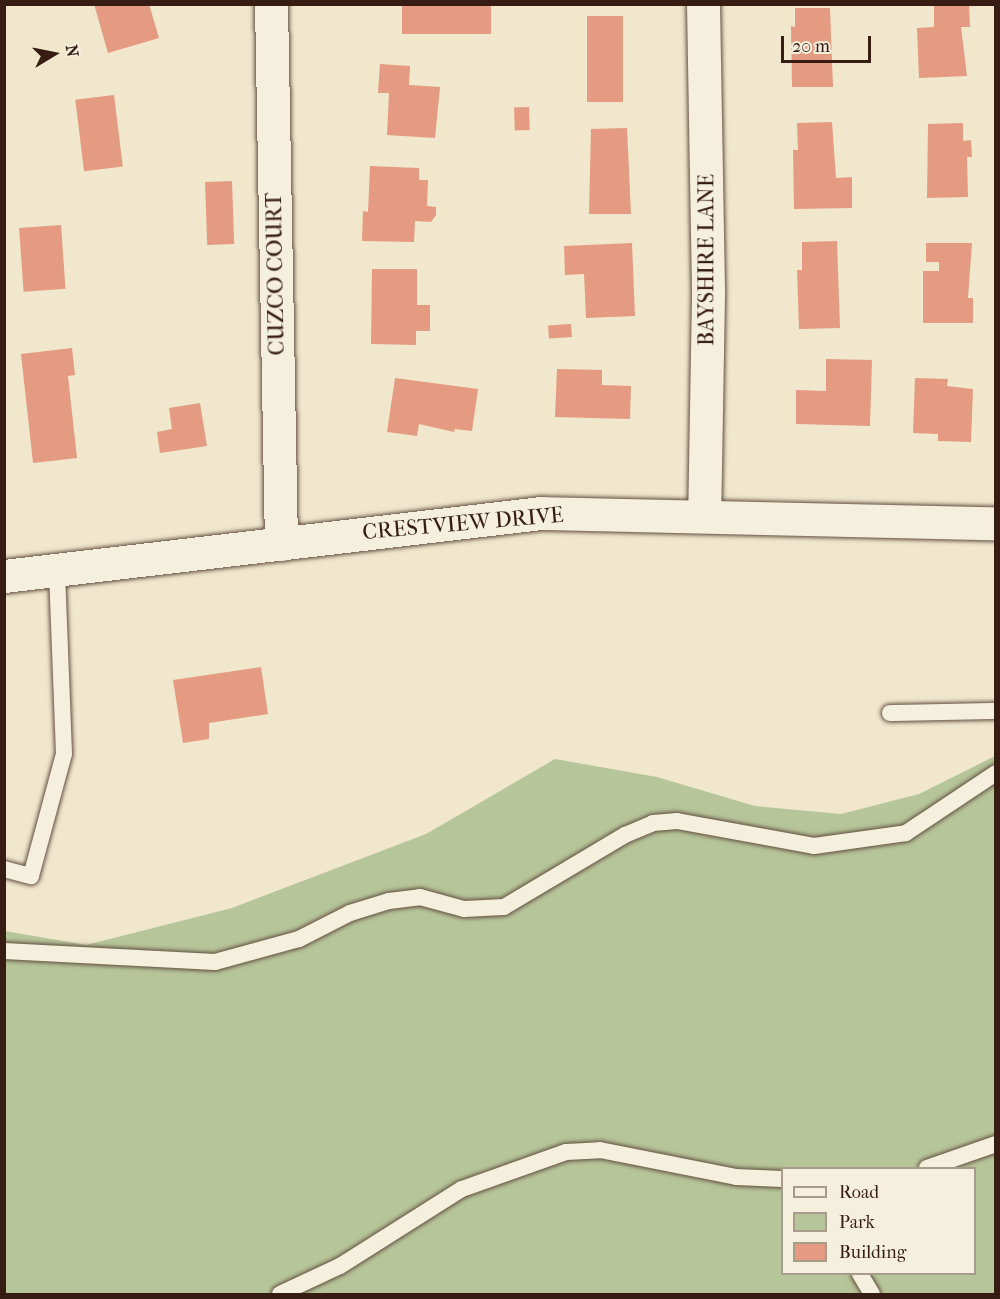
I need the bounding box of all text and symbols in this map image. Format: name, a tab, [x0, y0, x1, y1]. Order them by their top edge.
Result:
north arrow	[24, 24, 84, 84]
scale bar	[784, 24, 874, 62]
text: 20 m	[792, 36, 830, 57]
text: N	[62, 43, 83, 58]
street label: BAYSHIRE LANE	[694, 174, 720, 346]
street label: CUZCO COURT	[261, 192, 291, 356]
street label: CRESTVIEW DRIVE	[361, 502, 565, 546]
legend	[781, 1167, 976, 1275]
text: Road	[839, 1182, 879, 1203]
text: Park	[839, 1212, 875, 1233]
text: Building	[839, 1242, 906, 1263]

